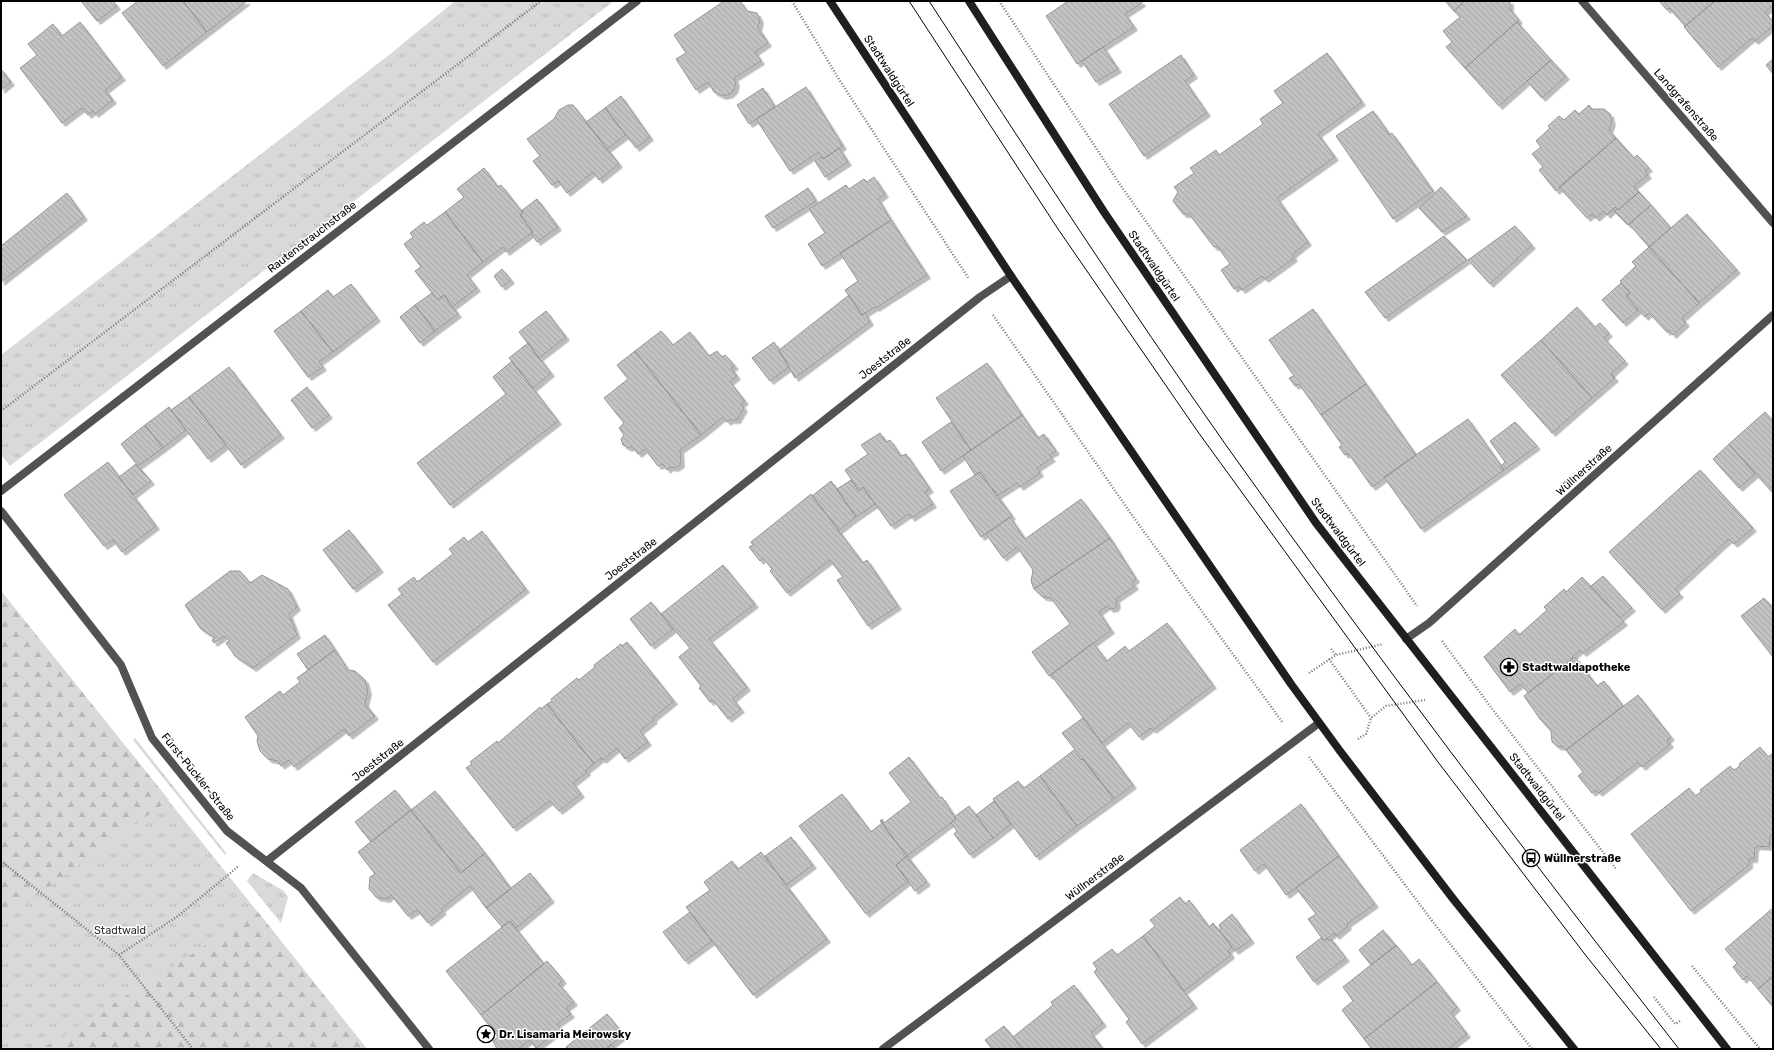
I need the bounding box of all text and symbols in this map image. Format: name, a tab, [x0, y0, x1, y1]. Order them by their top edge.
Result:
street label: Stadtwaldgürtel	[861, 33, 917, 109]
street label: Landgrafenstraße	[1651, 66, 1721, 144]
street label: Rautenstrauchstraße	[265, 198, 359, 276]
street label: Stadtwaldgürtel	[1126, 228, 1182, 304]
street label: Joeststraße	[857, 334, 913, 382]
street label: Wüllnerstraße	[1553, 442, 1615, 498]
street label: Stadtwaldgürtel	[1308, 495, 1368, 569]
street label: Joeststraße	[603, 535, 659, 583]
pharmacy icon: Stadtwaldapotheke	[1499, 657, 1519, 677]
place label: Stadtwaldapotheke	[1522, 661, 1631, 674]
street label: Fürst-Pückler-Straße	[159, 730, 237, 824]
street label: Joeststraße	[350, 736, 406, 784]
street label: Stadtwaldgürtel	[1506, 750, 1568, 824]
bus stop icon: Wüllnerstraße	[1521, 848, 1541, 868]
street label: Wüllnerstraße	[1063, 851, 1127, 903]
place label: Wüllnerstraße	[1544, 852, 1622, 865]
park label: Stadtwald	[94, 924, 146, 937]
place icon: Dr. Lisamaria Meirowsky	[476, 1024, 496, 1044]
place label: Dr. Lisamaria Meirowsky	[499, 1028, 631, 1041]

